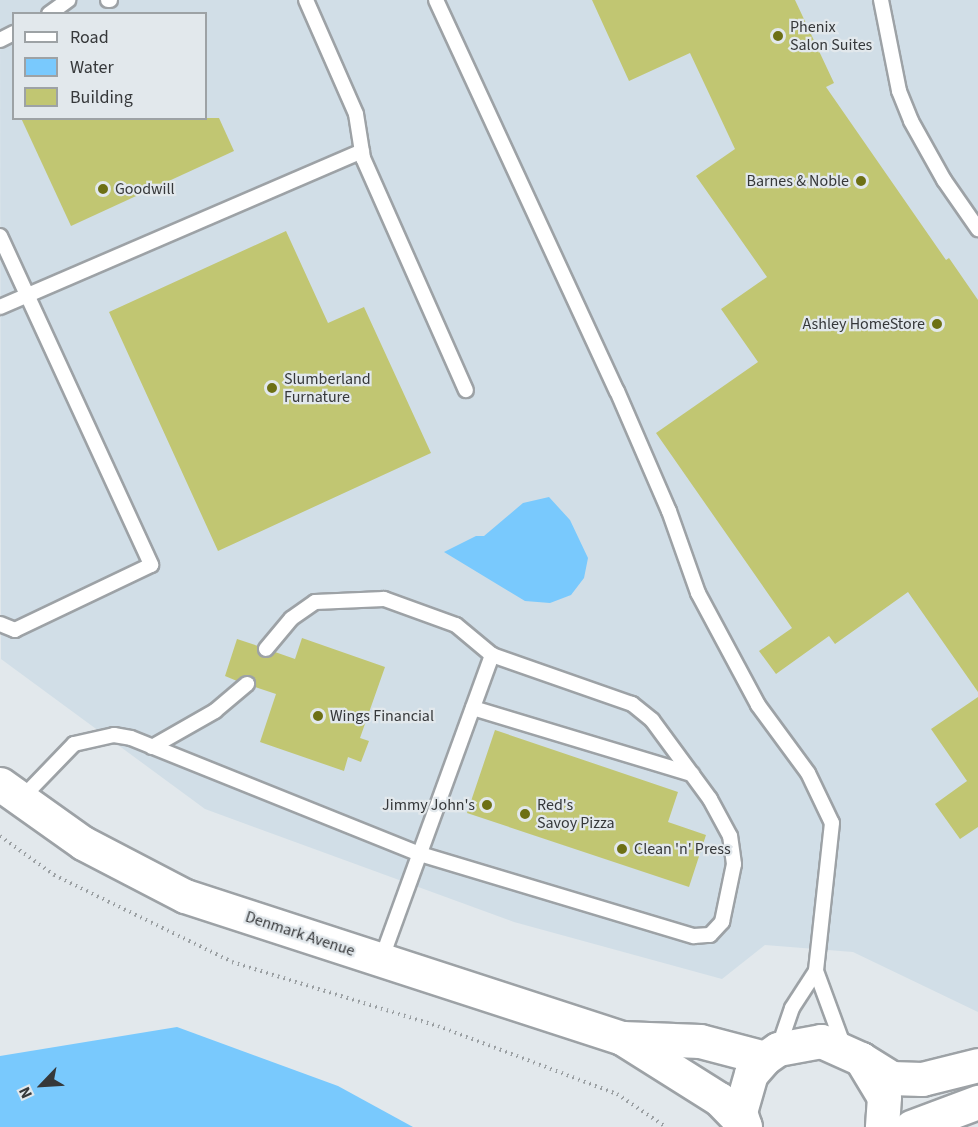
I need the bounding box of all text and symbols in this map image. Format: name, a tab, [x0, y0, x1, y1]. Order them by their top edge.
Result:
legend	[12, 12, 207, 120]
place label: Phenix Salon Suites	[790, 17, 872, 55]
text: Road	[70, 25, 109, 50]
marker: Phenix Salon Suites	[771, 29, 785, 43]
text: Water	[70, 55, 114, 80]
text: Building	[70, 85, 133, 110]
place label: Barnes & Noble	[747, 171, 849, 191]
marker: Barnes & Noble	[854, 174, 868, 188]
place label: Goodwill	[115, 179, 175, 199]
marker: Goodwill	[96, 182, 110, 196]
place label: Ashley HomeStore	[802, 314, 925, 334]
marker: Ashley HomeStore	[930, 317, 944, 331]
place label: Slumberland Furnature	[284, 369, 371, 407]
marker: Slumberland Furnature	[265, 381, 279, 395]
place label: Wings Financial	[330, 706, 434, 726]
marker: Wings Financial	[311, 709, 325, 723]
place label: Jimmy John's	[382, 795, 475, 815]
place label: Red's Savoy Pizza	[537, 795, 615, 833]
marker: Jimmy John's	[480, 798, 494, 812]
marker: Red's Savoy Pizza	[518, 807, 532, 821]
place label: Clean 'n' Press	[634, 839, 731, 859]
marker: Clean 'n' Press	[615, 842, 629, 856]
street label: Denmark Avenue	[243, 907, 357, 961]
north arrow	[12, 1055, 72, 1115]
text: N	[13, 1083, 38, 1102]

